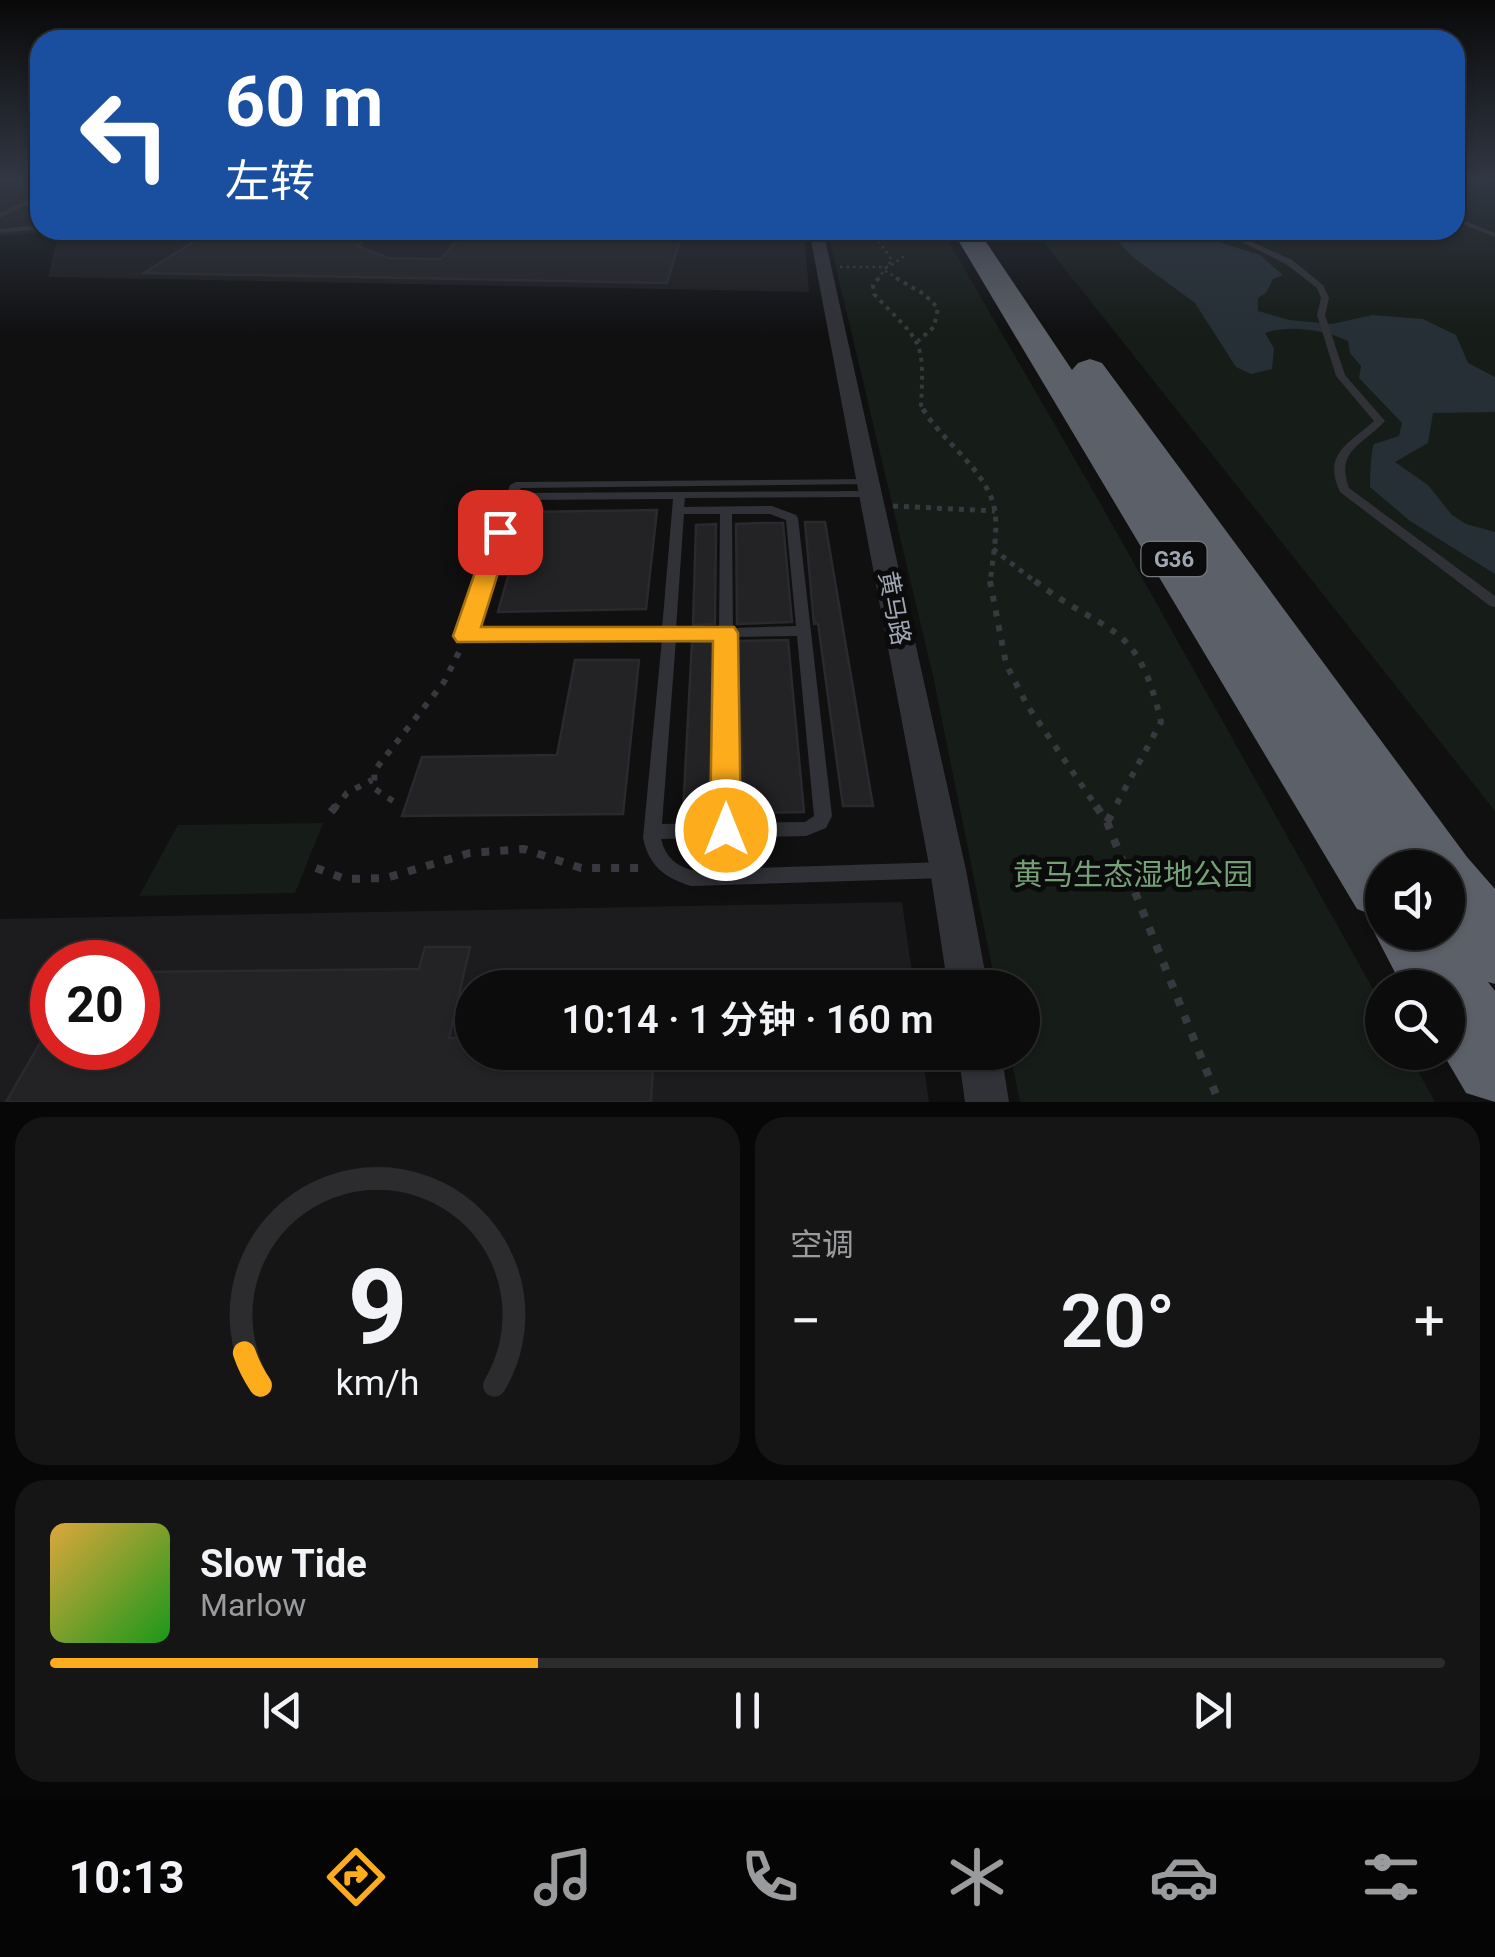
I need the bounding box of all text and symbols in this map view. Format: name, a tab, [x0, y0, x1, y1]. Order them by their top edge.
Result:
text: 60 m	[225, 61, 383, 143]
icon: left	[60, 70, 190, 200]
text: 左转	[225, 155, 315, 208]
pin	[458, 490, 543, 575]
icon: arrive	[473, 505, 528, 560]
road number: G36	[1142, 542, 1206, 576]
street label: 黄马路	[873, 569, 916, 648]
position arrow	[674, 778, 778, 882]
map controls	[1365, 850, 1465, 1070]
button: sound	[1365, 850, 1465, 950]
park label: 黄马生态湿地公园	[1013, 857, 1253, 892]
speed limit sign: 20	[30, 940, 160, 1070]
button: search	[1365, 970, 1465, 1070]
text: 10:14 · 1 分钟 · 160 m	[562, 998, 933, 1042]
text: 空调	[790, 1226, 854, 1264]
text: 9	[348, 1247, 407, 1368]
text: 20°	[1060, 1277, 1175, 1365]
text: −	[790, 1289, 821, 1353]
text: +	[1414, 1289, 1445, 1353]
text: km/h	[336, 1362, 419, 1404]
text: Slow Tide	[200, 1542, 367, 1586]
text: Marlow	[200, 1586, 306, 1624]
icon: previous	[255, 1683, 310, 1738]
icon: pause	[720, 1683, 775, 1738]
icon: next	[1185, 1683, 1240, 1738]
icon: directions	[321, 1842, 391, 1912]
icon: music	[528, 1842, 598, 1912]
icon: phone	[735, 1842, 805, 1912]
icon: climate	[942, 1842, 1012, 1912]
icon: car	[1149, 1842, 1219, 1912]
icon: filters	[1356, 1842, 1426, 1912]
text: 10:13	[69, 1851, 184, 1904]

